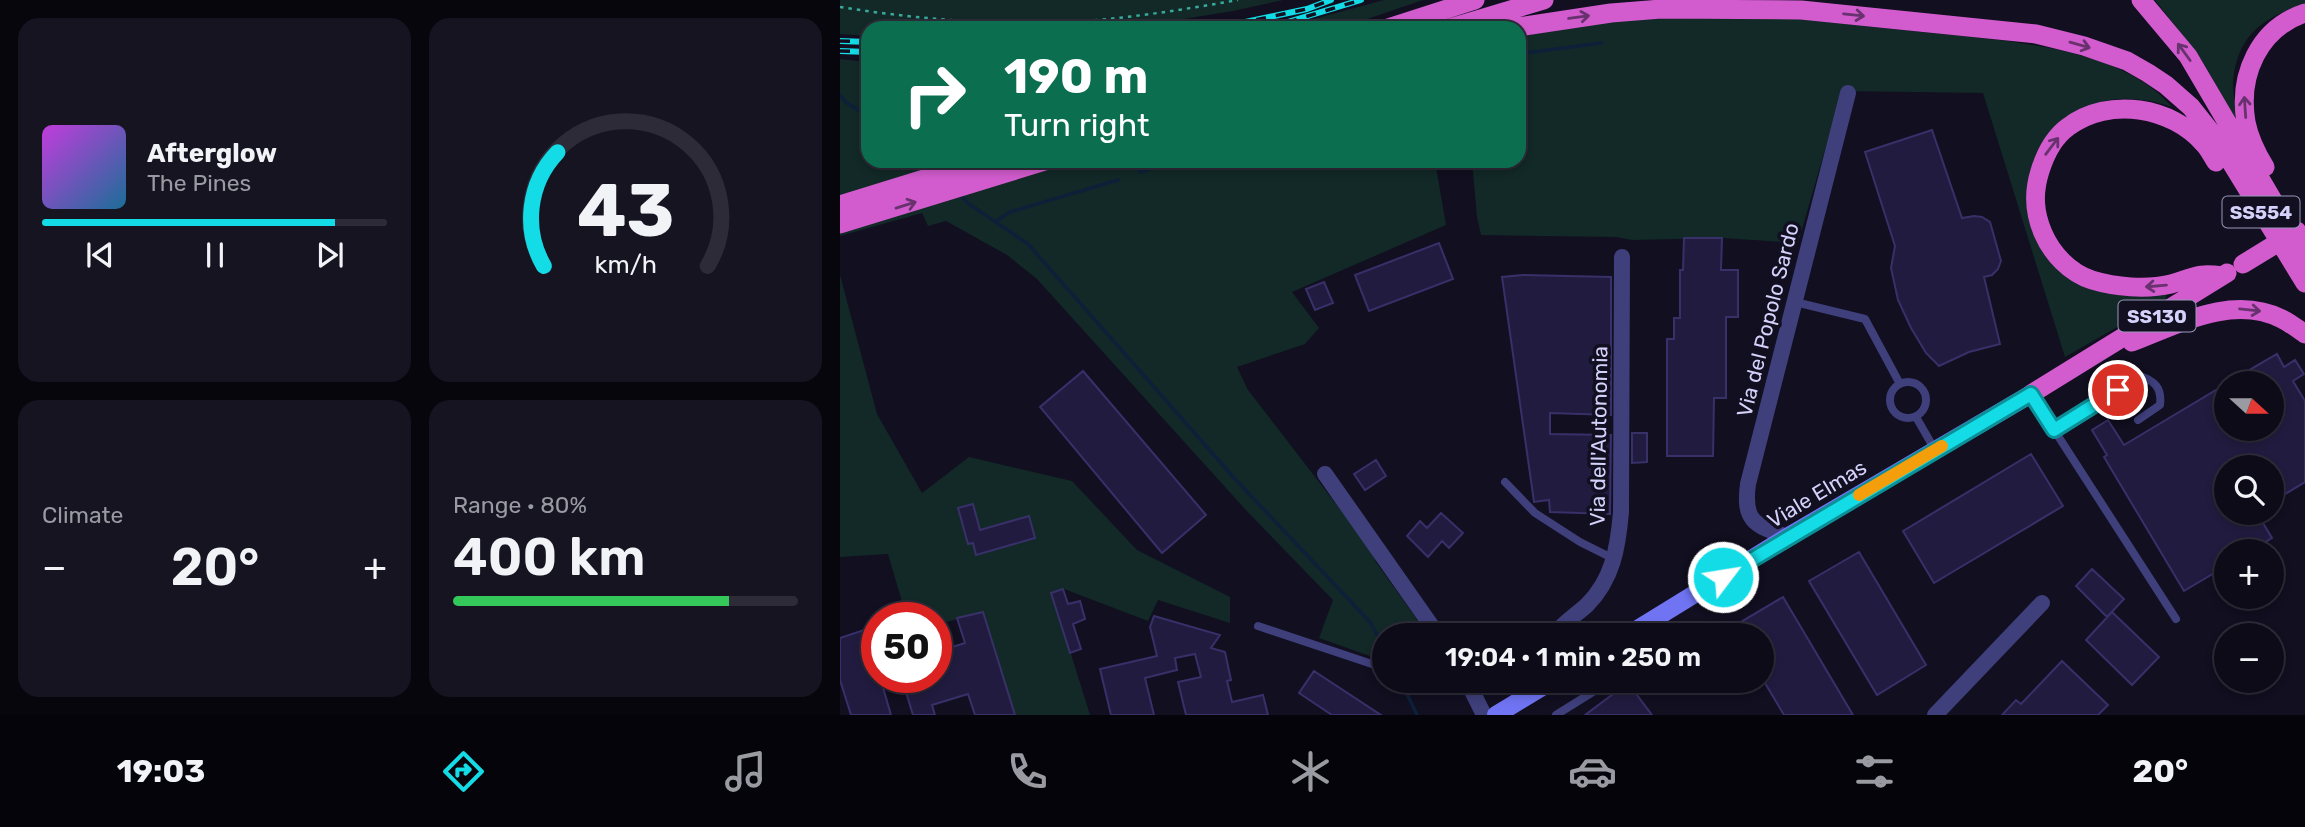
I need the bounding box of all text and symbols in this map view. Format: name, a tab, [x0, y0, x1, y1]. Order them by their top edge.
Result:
one-way arrow	[1843, 9, 1865, 22]
one-way arrow	[1567, 11, 1590, 24]
one-way arrow	[2068, 40, 2090, 53]
one-way arrow	[2177, 43, 2191, 62]
text: 190 m	[1004, 47, 1148, 105]
icon: right	[889, 49, 980, 140]
one-way arrow	[2238, 96, 2251, 119]
text: Turn right	[1004, 106, 1149, 144]
one-way arrow	[2045, 137, 2060, 156]
text: Afterglow	[147, 138, 277, 169]
text: 43	[577, 168, 674, 254]
text: The Pines	[147, 169, 251, 197]
road number: SS554	[2222, 196, 2300, 228]
one-way arrow	[894, 198, 916, 211]
street label: Via del Popolo Sardo	[1731, 220, 1804, 420]
icon: previous	[81, 236, 119, 274]
icon: pause	[196, 236, 234, 274]
icon: next	[311, 236, 349, 274]
text: km/h	[594, 250, 657, 279]
one-way arrow	[2146, 280, 2168, 293]
road number: SS130	[2118, 300, 2196, 332]
one-way arrow	[2238, 304, 2261, 317]
street label: Via dell'Autonomia	[1584, 346, 1613, 526]
pin	[2088, 360, 2148, 420]
icon: arrive	[2099, 371, 2137, 409]
north arrow	[2214, 371, 2284, 441]
map controls	[2214, 371, 2284, 693]
street label: Viale Elmas	[1763, 454, 1871, 533]
button: search	[2214, 455, 2284, 525]
text: Range · 80%	[453, 491, 587, 519]
text: Climate	[42, 501, 123, 529]
text: 400 km	[453, 526, 645, 588]
text: 20°	[171, 536, 259, 598]
button: +	[2214, 539, 2284, 609]
position arrow	[1686, 540, 1760, 614]
text: −	[42, 544, 67, 590]
text: +	[363, 544, 387, 590]
speed limit sign: 50	[861, 602, 952, 693]
button: −	[2214, 623, 2284, 693]
text: 19:04 · 1 min · 250 m	[1445, 642, 1701, 673]
icon: directions	[439, 747, 488, 796]
icon: music	[721, 747, 770, 796]
icon: phone	[1003, 747, 1052, 796]
icon: climate	[1286, 747, 1335, 796]
icon: car	[1568, 747, 1617, 796]
icon: filters	[1850, 747, 1899, 796]
text: 19:03	[117, 752, 205, 790]
text: 20°	[2133, 752, 2188, 790]

